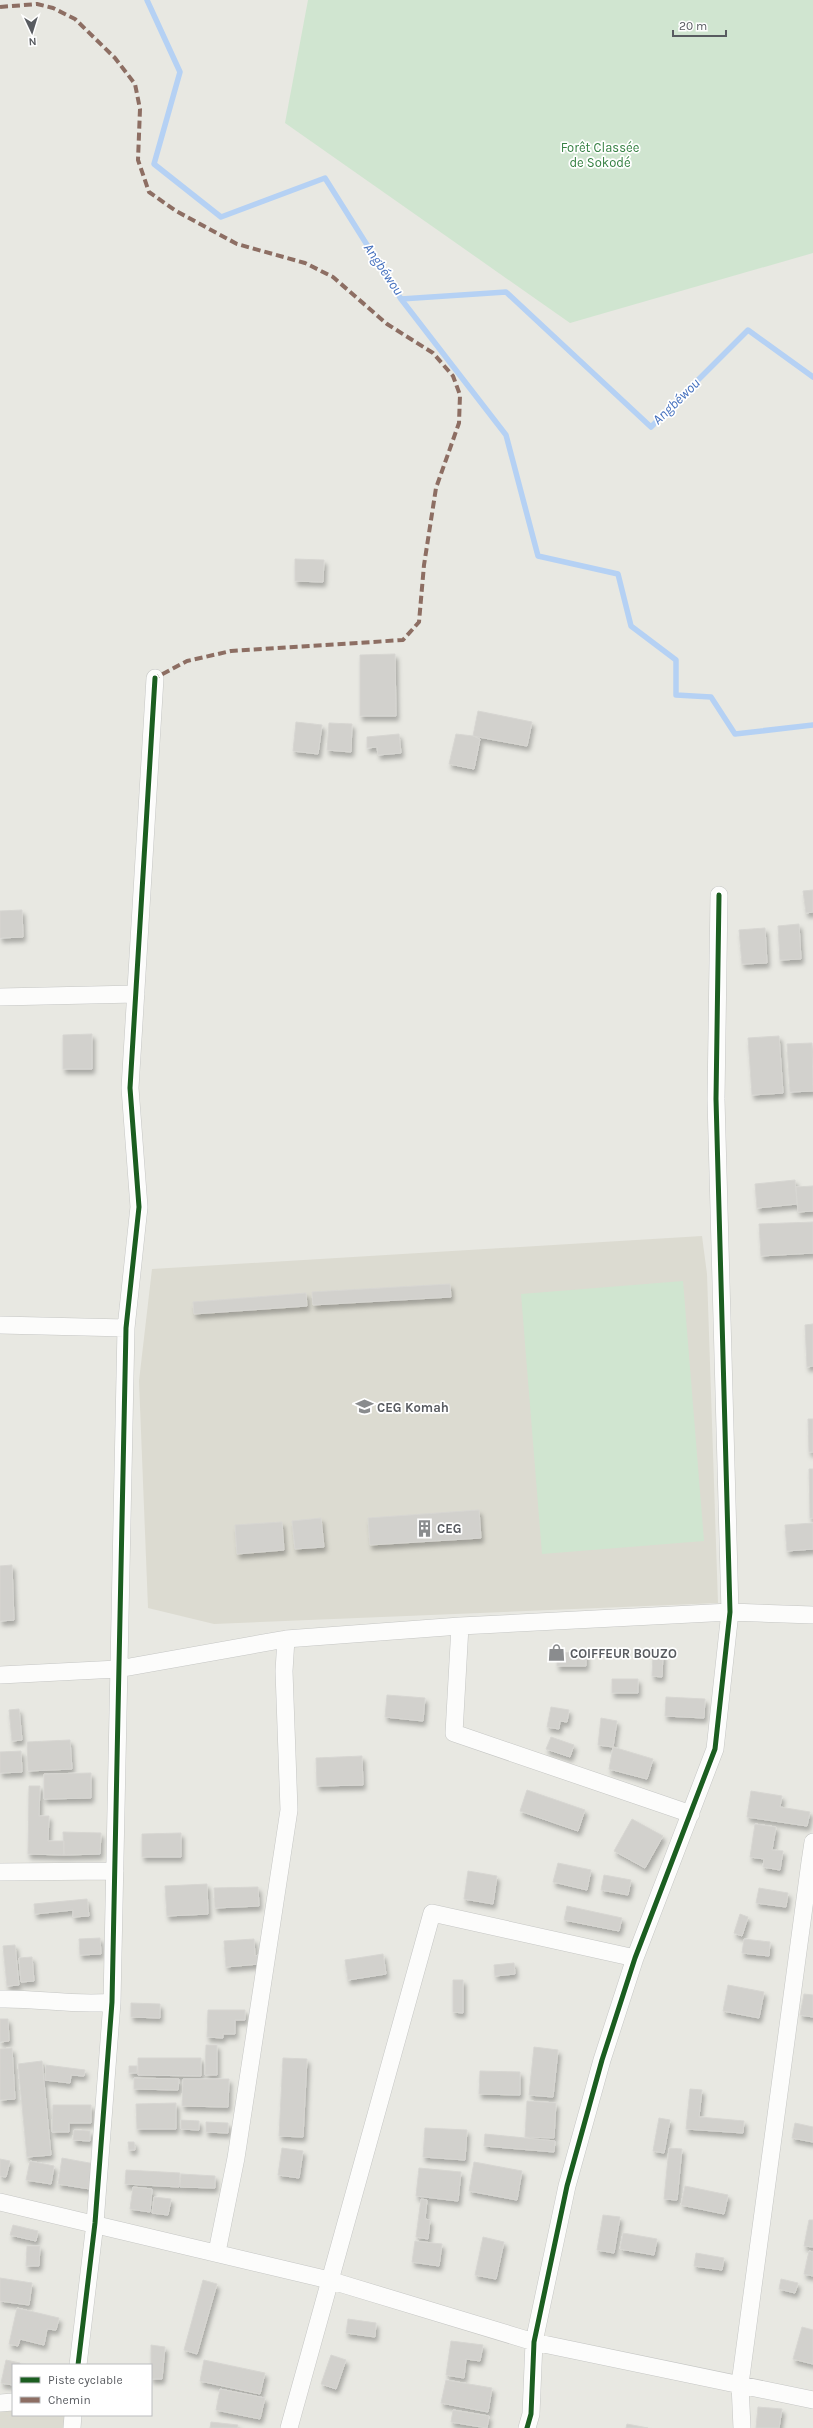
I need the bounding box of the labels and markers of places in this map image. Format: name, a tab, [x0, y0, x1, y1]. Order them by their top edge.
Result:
school or university icon: CEG Komah	[354, 1397, 374, 1417]
place label: CEG Komah	[377, 1400, 449, 1415]
building icon: CEG	[414, 1518, 434, 1538]
place label: CEG	[437, 1521, 462, 1536]
shop icon: COIFFEUR BOUZO	[547, 1643, 567, 1663]
place label: COIFFEUR BOUZO	[570, 1646, 677, 1661]

